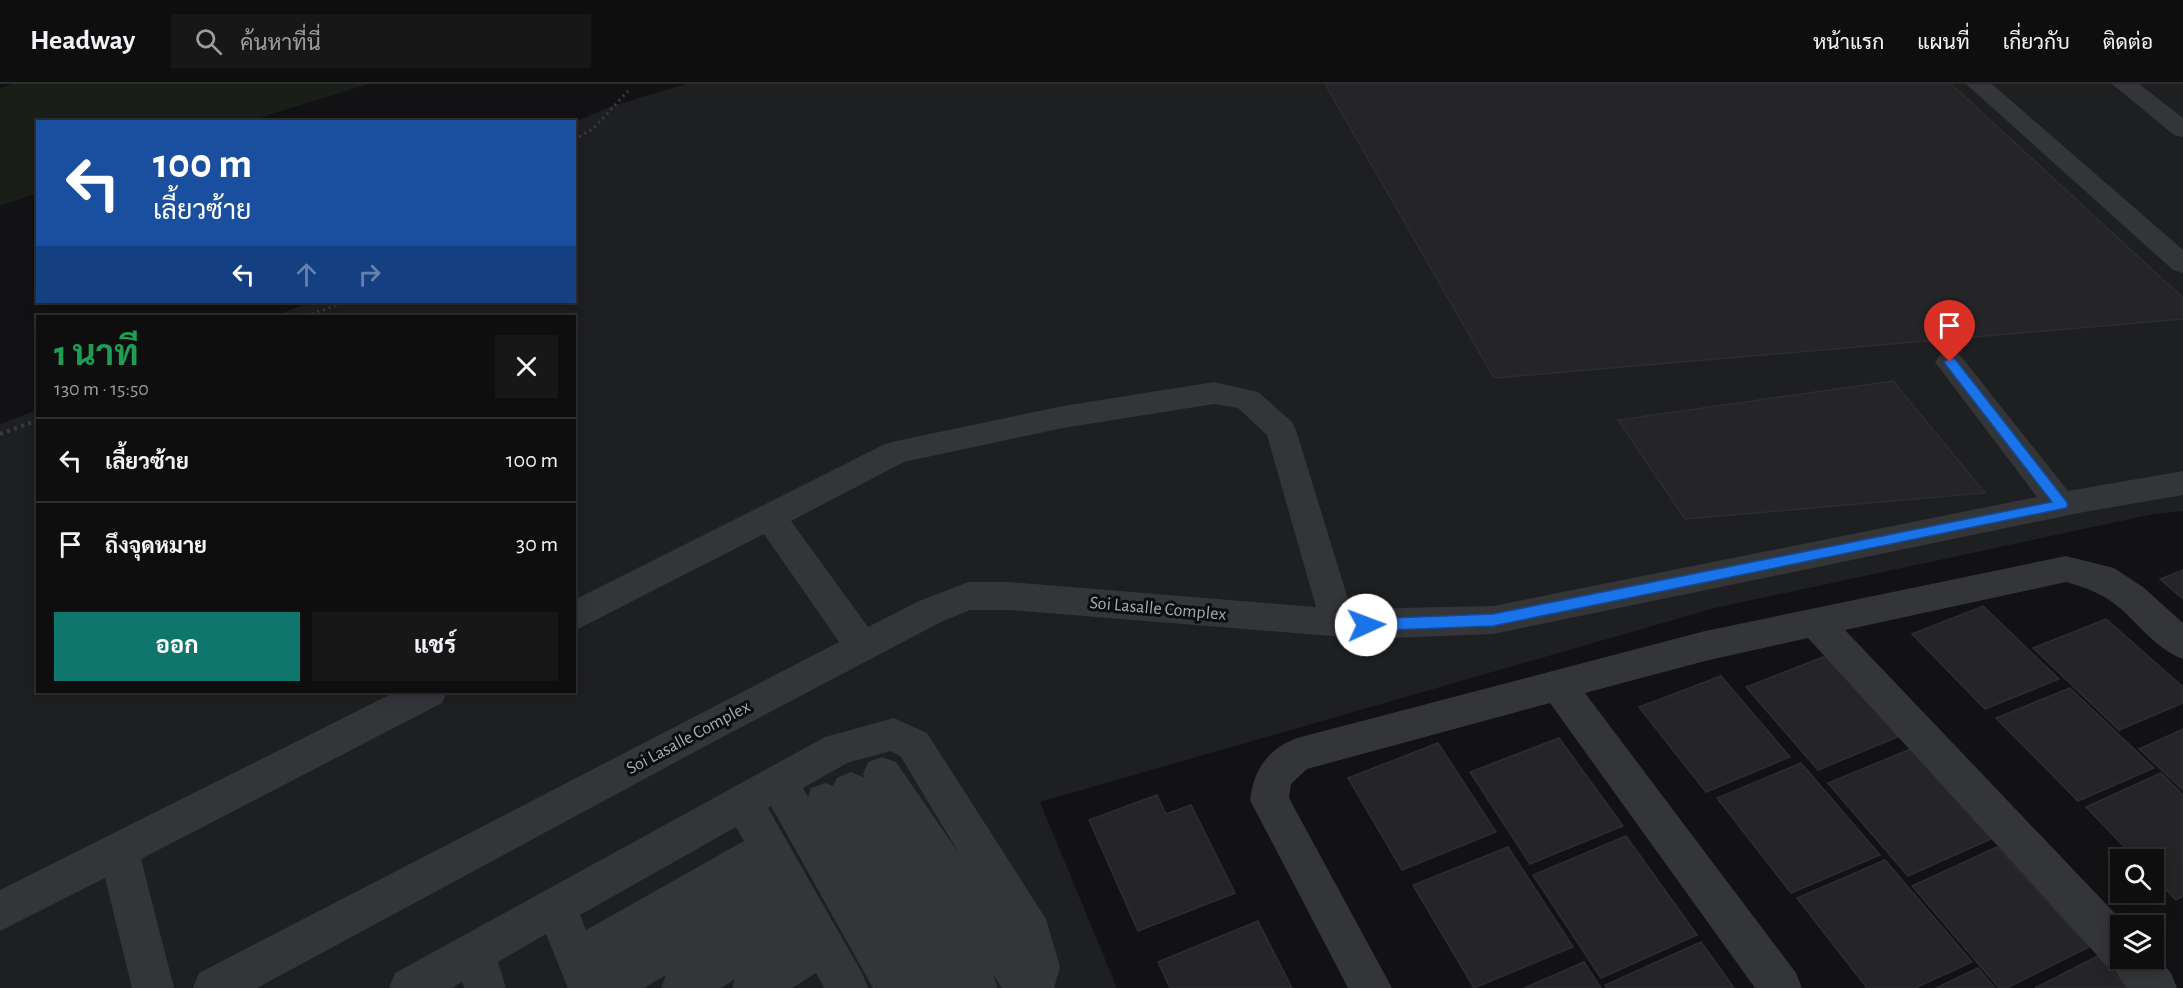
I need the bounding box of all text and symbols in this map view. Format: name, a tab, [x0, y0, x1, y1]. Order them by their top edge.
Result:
search box	[171, 14, 591, 68]
icon: search	[192, 25, 225, 58]
text: Headway	[30, 27, 135, 55]
text: ค้นหาที่นี่	[240, 32, 321, 54]
text: หน้าแรก	[1813, 32, 1884, 53]
text: แผนที่	[1917, 32, 1970, 53]
text: เกี่ยวกับ	[2003, 32, 2070, 53]
text: ติดต่อ	[2103, 32, 2153, 53]
text: 100 m	[153, 143, 252, 185]
icon: left	[54, 144, 132, 222]
text: เลี้ยวซ้าย	[153, 197, 251, 224]
icon: left	[227, 258, 260, 291]
icon: ahead	[290, 258, 323, 291]
icon: right	[353, 258, 386, 291]
pin	[1924, 300, 1975, 362]
icon: arrive	[1933, 309, 1966, 342]
button: close	[495, 335, 558, 398]
text: 1 นาที	[54, 336, 139, 372]
text: 130 m · 15:50	[54, 379, 149, 399]
icon: left	[54, 444, 87, 477]
text: 100 m	[506, 449, 558, 471]
text: เลี้ยวซ้าย	[105, 451, 189, 473]
icon: arrive	[54, 528, 87, 561]
text: 30 m	[516, 533, 558, 555]
text: ถึงจุดหมาย	[105, 535, 207, 557]
position arrow	[1334, 593, 1398, 657]
street label: Soi Lasalle Complex	[1089, 594, 1227, 624]
button: ออก	[54, 612, 300, 681]
button: แชร์	[312, 612, 558, 681]
street label: Soi Lasalle Complex	[624, 698, 753, 778]
map controls	[2110, 849, 2164, 969]
button: search	[2110, 849, 2164, 903]
button: layers	[2110, 915, 2164, 969]

